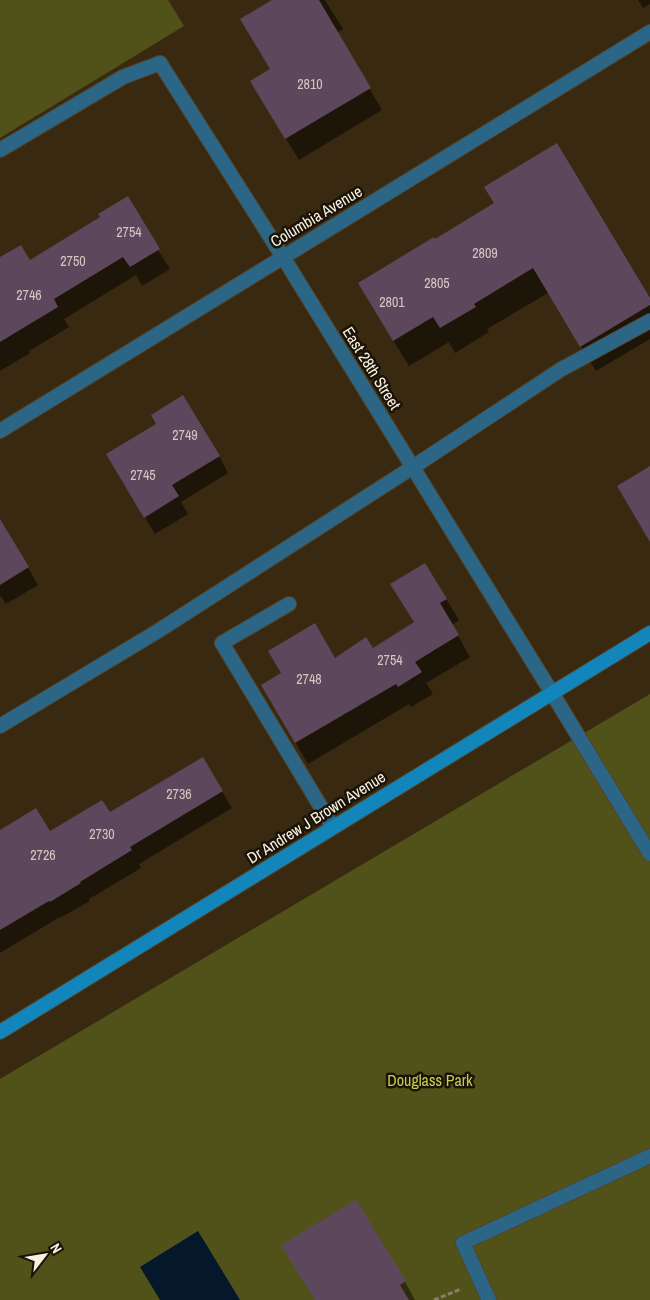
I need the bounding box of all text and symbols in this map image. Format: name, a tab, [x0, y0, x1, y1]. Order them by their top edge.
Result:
house number: 2810	[297, 75, 323, 93]
street label: Columbia Avenue	[266, 180, 366, 252]
house number: 2754	[116, 223, 142, 241]
house number: 2809	[472, 244, 498, 262]
house number: 2750	[60, 252, 86, 270]
house number: 2805	[424, 274, 450, 292]
house number: 2746	[16, 286, 42, 304]
house number: 2801	[379, 293, 405, 311]
street label: East 28th Street	[338, 322, 406, 414]
house number: 2749	[172, 426, 198, 444]
house number: 2745	[130, 466, 156, 484]
house number: 2754	[377, 651, 403, 669]
house number: 2748	[296, 670, 322, 688]
street label: Dr Andrew J Brown Avenue	[243, 765, 389, 869]
house number: 2736	[166, 785, 192, 803]
house number: 2730	[89, 825, 115, 843]
house number: 2726	[30, 846, 56, 864]
park label: Douglass Park	[387, 1069, 473, 1091]
north arrow	[20, 1230, 70, 1280]
text: N	[46, 1240, 66, 1256]

